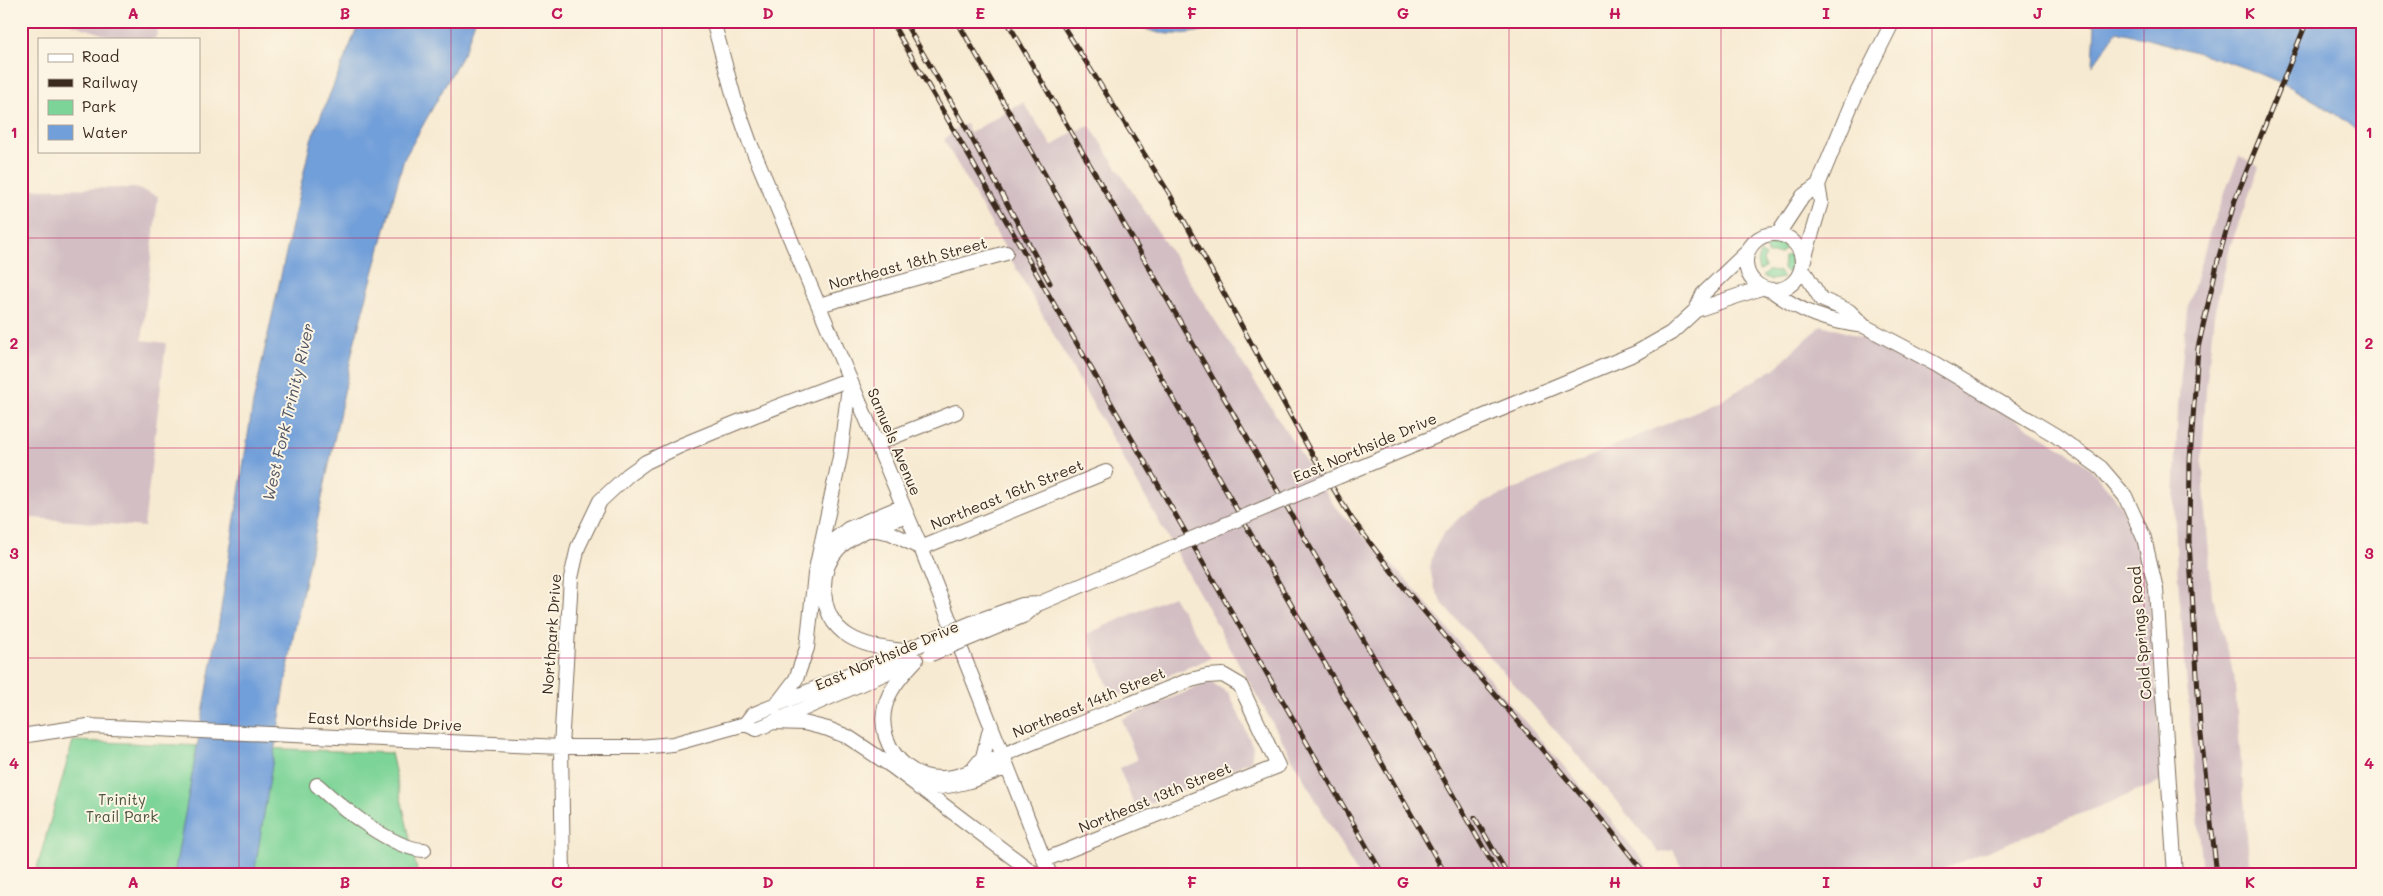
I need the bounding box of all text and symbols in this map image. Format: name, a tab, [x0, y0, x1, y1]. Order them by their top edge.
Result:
text: A	[127, 2, 139, 23]
text: B	[340, 2, 350, 23]
text: C	[551, 2, 563, 23]
text: D	[762, 2, 774, 23]
text: E	[975, 2, 985, 23]
text: F	[1187, 2, 1197, 23]
text: G	[1397, 2, 1409, 23]
text: H	[1609, 2, 1621, 23]
text: I	[1822, 2, 1830, 23]
text: J	[2033, 2, 2043, 23]
text: K	[2245, 2, 2255, 23]
legend	[38, 38, 200, 152]
text: Road	[82, 46, 119, 66]
text: Railway	[82, 72, 138, 92]
text: Park	[82, 96, 116, 116]
text: 1	[10, 121, 18, 142]
text: 1	[2365, 121, 2373, 142]
text: Water	[82, 122, 128, 142]
street label: Northeast 18th Street	[826, 232, 989, 294]
water label: West Fork Trinity River	[257, 321, 318, 503]
text: 2	[10, 332, 19, 353]
text: 2	[2365, 332, 2374, 353]
street label: Samuels Avenue	[863, 385, 927, 498]
street label: East Northside Drive	[1290, 408, 1440, 486]
street label: Northeast 16th Street	[927, 454, 1086, 534]
text: 3	[9, 542, 19, 563]
text: 3	[2364, 542, 2374, 563]
street label: Cold Springs Road	[2124, 565, 2156, 701]
street label: Northpark Drive	[537, 573, 565, 695]
street label: East Northside Drive	[812, 616, 962, 694]
street label: Northeast 14th Street	[1009, 662, 1168, 742]
street label: East Northside Drive	[307, 707, 463, 735]
text: 4	[9, 752, 19, 773]
text: 4	[2364, 752, 2374, 773]
street label: Northeast 13th Street	[1075, 757, 1234, 837]
park label: Trinity Trail Park	[86, 789, 158, 826]
text: A	[127, 871, 139, 892]
text: B	[340, 871, 350, 892]
text: C	[551, 871, 563, 892]
text: D	[762, 871, 774, 892]
text: E	[975, 871, 985, 892]
text: F	[1187, 871, 1197, 892]
text: G	[1397, 871, 1409, 892]
text: H	[1609, 871, 1621, 892]
text: I	[1822, 871, 1830, 892]
text: J	[2033, 871, 2043, 892]
text: K	[2245, 871, 2255, 892]

